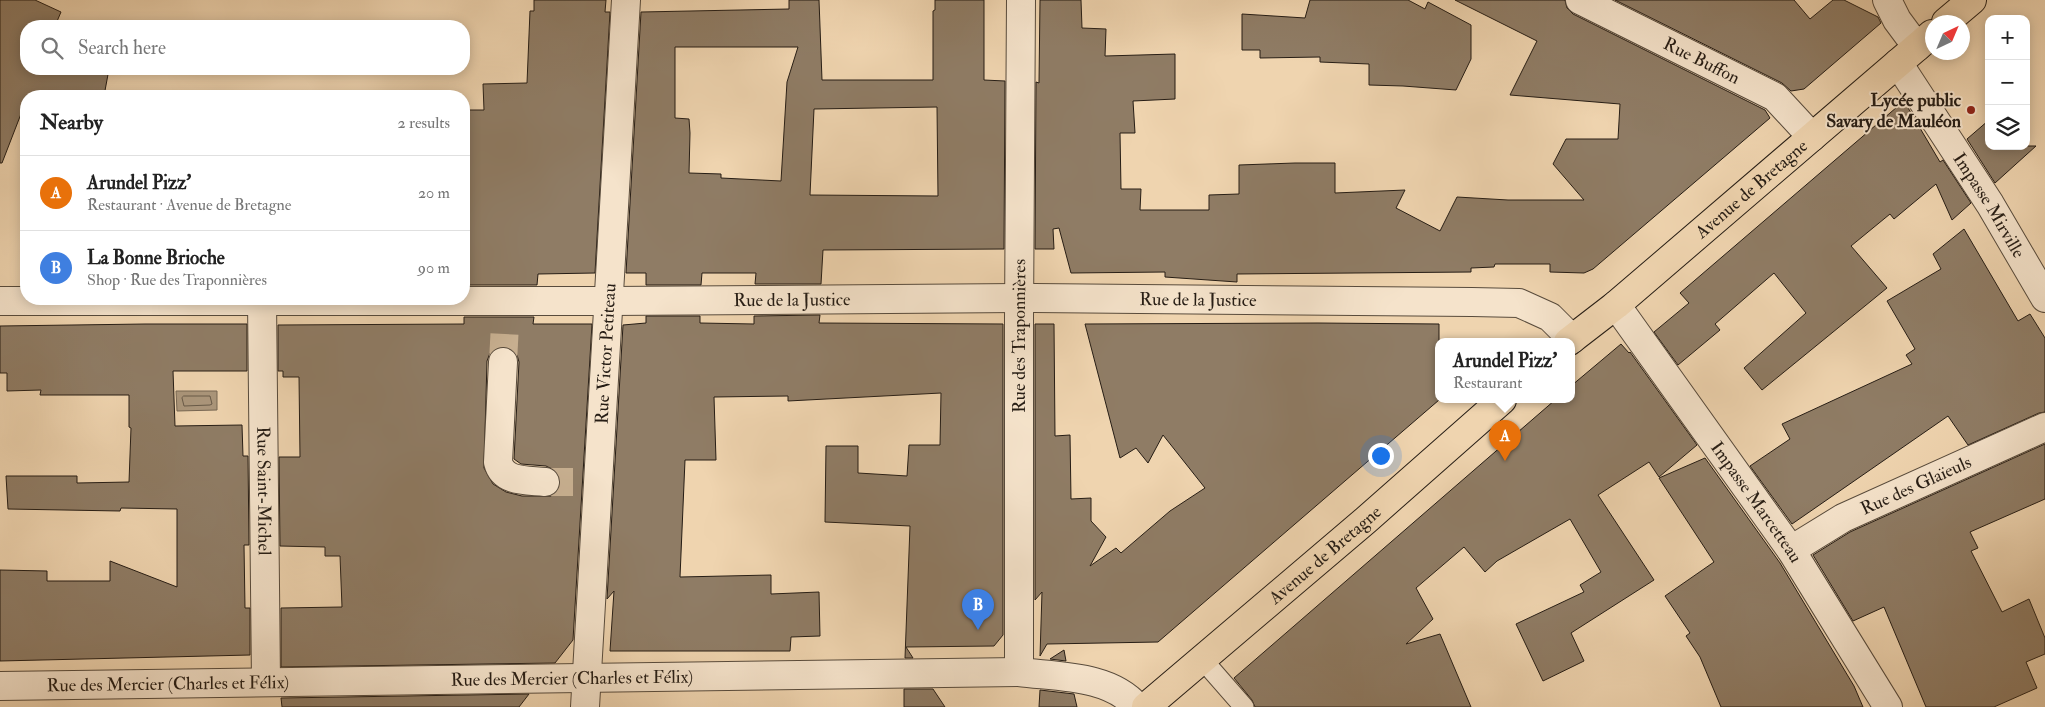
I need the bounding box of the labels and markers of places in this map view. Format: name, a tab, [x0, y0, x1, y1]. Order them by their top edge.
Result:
place label: Lycée public Savary de Mauléon	[1826, 89, 1962, 133]
marker: Lycée public Savary de Mauléon	[1965, 104, 1977, 116]
pin: A	[1489, 420, 1521, 461]
pin: B	[962, 589, 994, 630]

